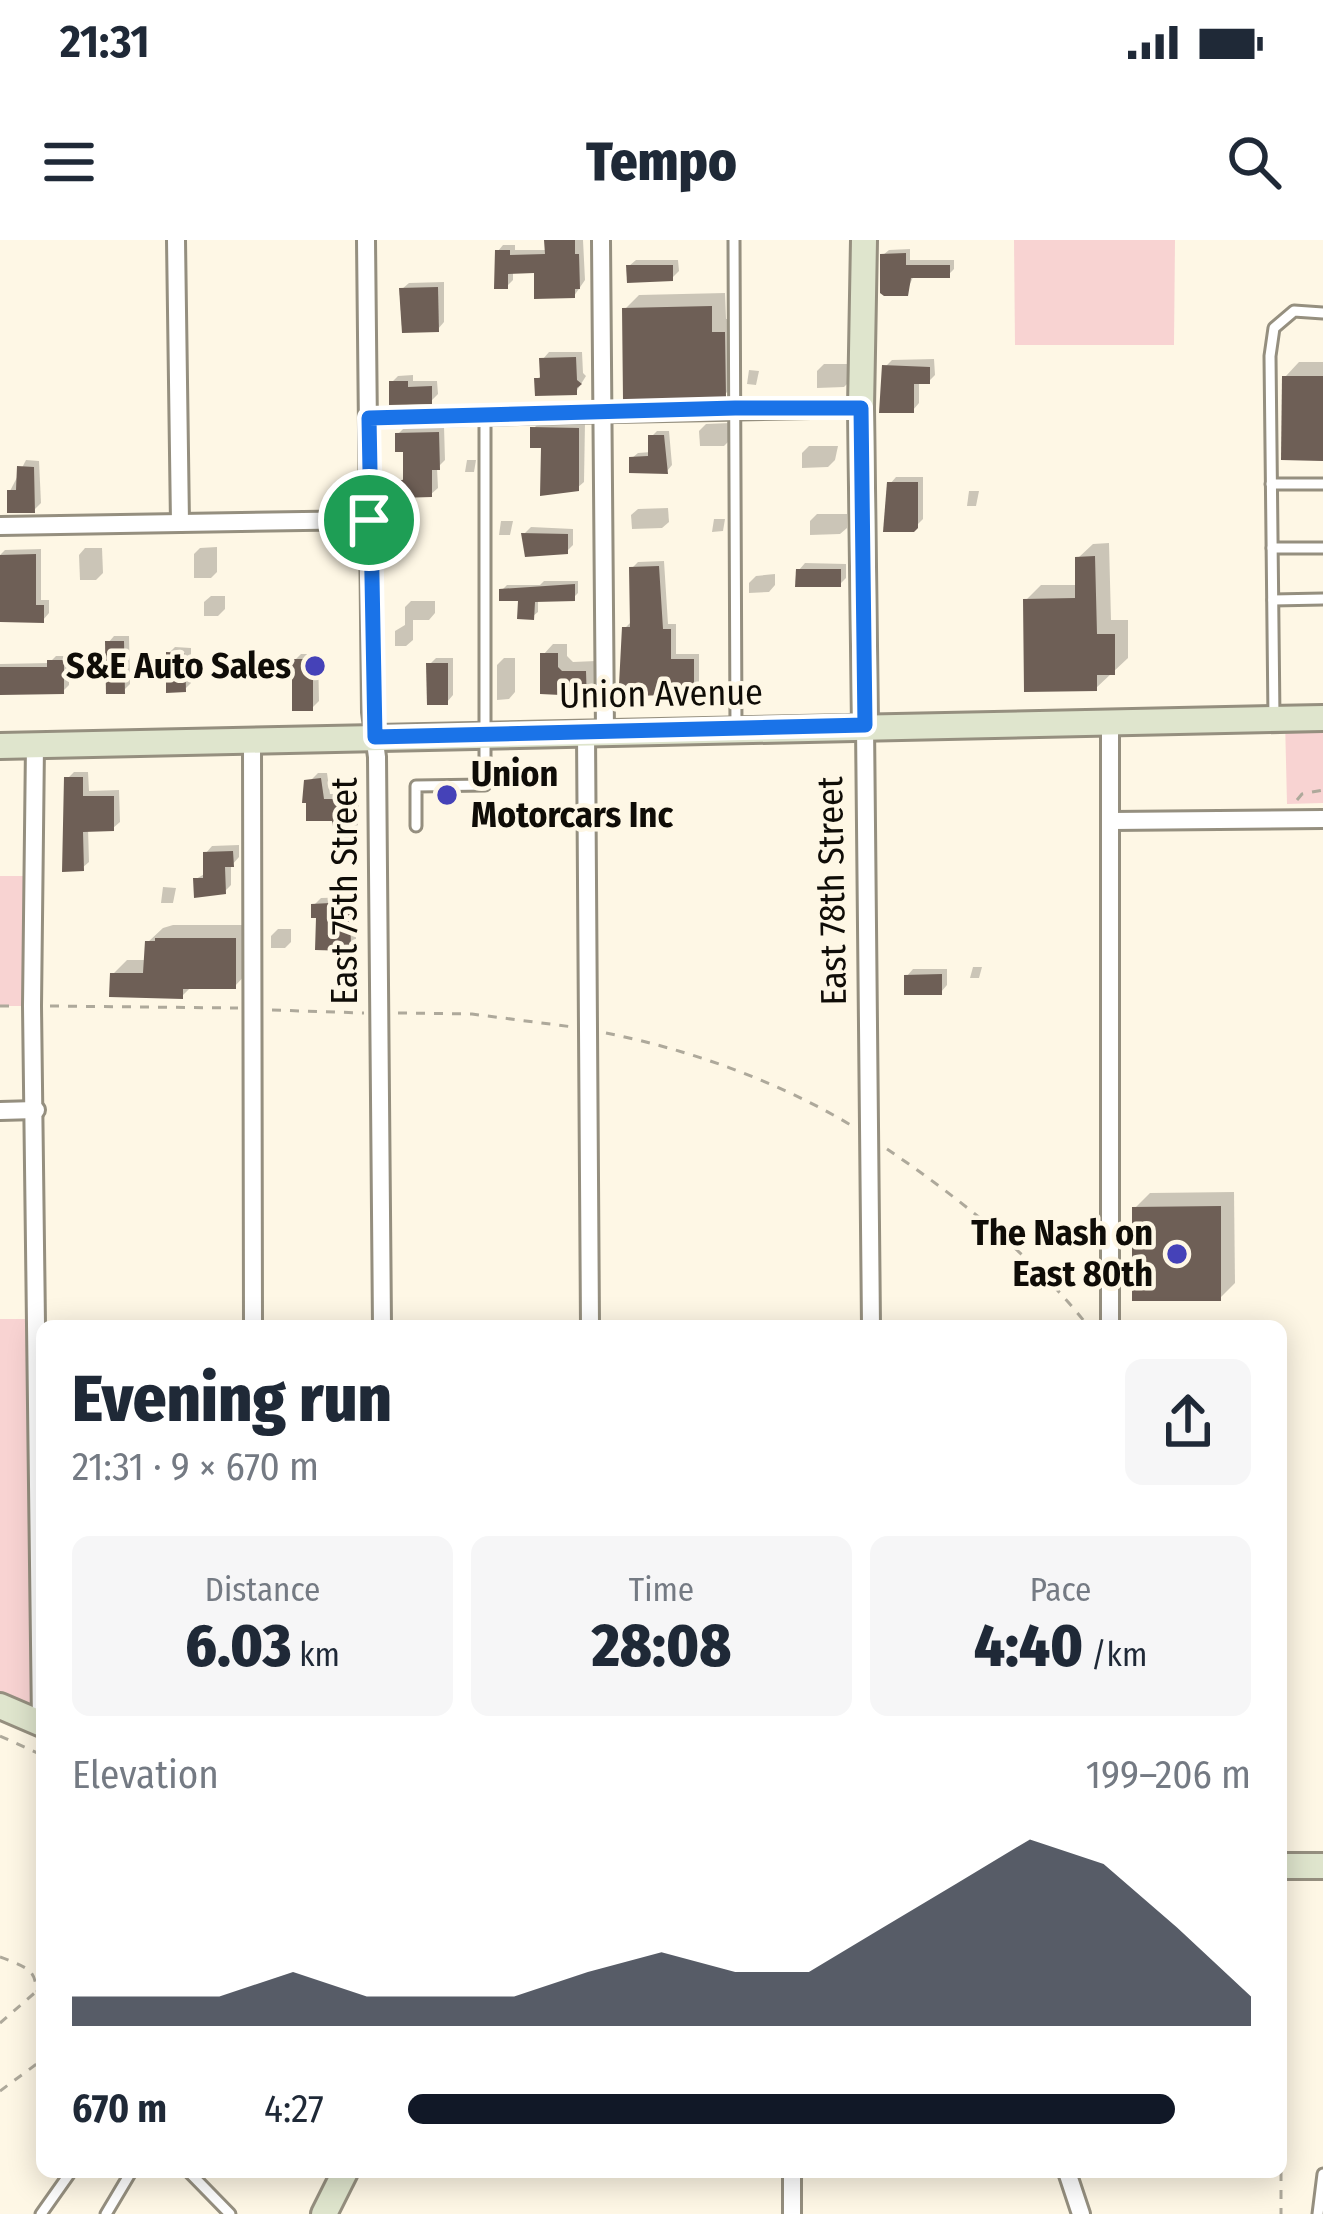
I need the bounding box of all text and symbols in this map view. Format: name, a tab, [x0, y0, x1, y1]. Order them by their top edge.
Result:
text: 21:31	[60, 15, 150, 69]
icon: menu	[36, 129, 102, 195]
icon: search	[1221, 129, 1287, 195]
text: Tempo	[586, 130, 737, 194]
pin	[318, 469, 420, 571]
icon: arrive	[336, 487, 402, 553]
place label: S&E Auto Sales	[66, 644, 291, 688]
marker: S&E Auto Sales	[302, 653, 328, 679]
street label: Union Avenue	[559, 670, 763, 718]
place label: Union Motorcars Inc	[471, 752, 673, 837]
street label: East 78th Street	[808, 776, 856, 1006]
street label: East 75th Street	[323, 777, 367, 1005]
marker: Union Motorcars Inc	[434, 782, 460, 808]
place label: The Nash on East 80th	[971, 1211, 1153, 1296]
marker: The Nash on East 80th	[1164, 1241, 1190, 1267]
text: Evening run	[72, 1359, 392, 1438]
button: share	[1125, 1359, 1251, 1485]
text: 21:31 · 9 × 670 m	[72, 1444, 319, 1490]
text: Distance	[205, 1570, 320, 1610]
text: Time	[629, 1570, 694, 1610]
text: Pace	[1030, 1570, 1091, 1610]
text: 6.03	[185, 1610, 291, 1682]
text: 28:08	[592, 1610, 731, 1682]
text: 4:40	[974, 1610, 1083, 1682]
text: km	[291, 1635, 340, 1675]
text: /km	[1083, 1635, 1147, 1675]
text: Elevation	[72, 1752, 219, 1798]
text: 199–206 m	[1086, 1752, 1251, 1798]
text: 670 m	[72, 2086, 167, 2132]
text: 4:27	[264, 2086, 324, 2132]

